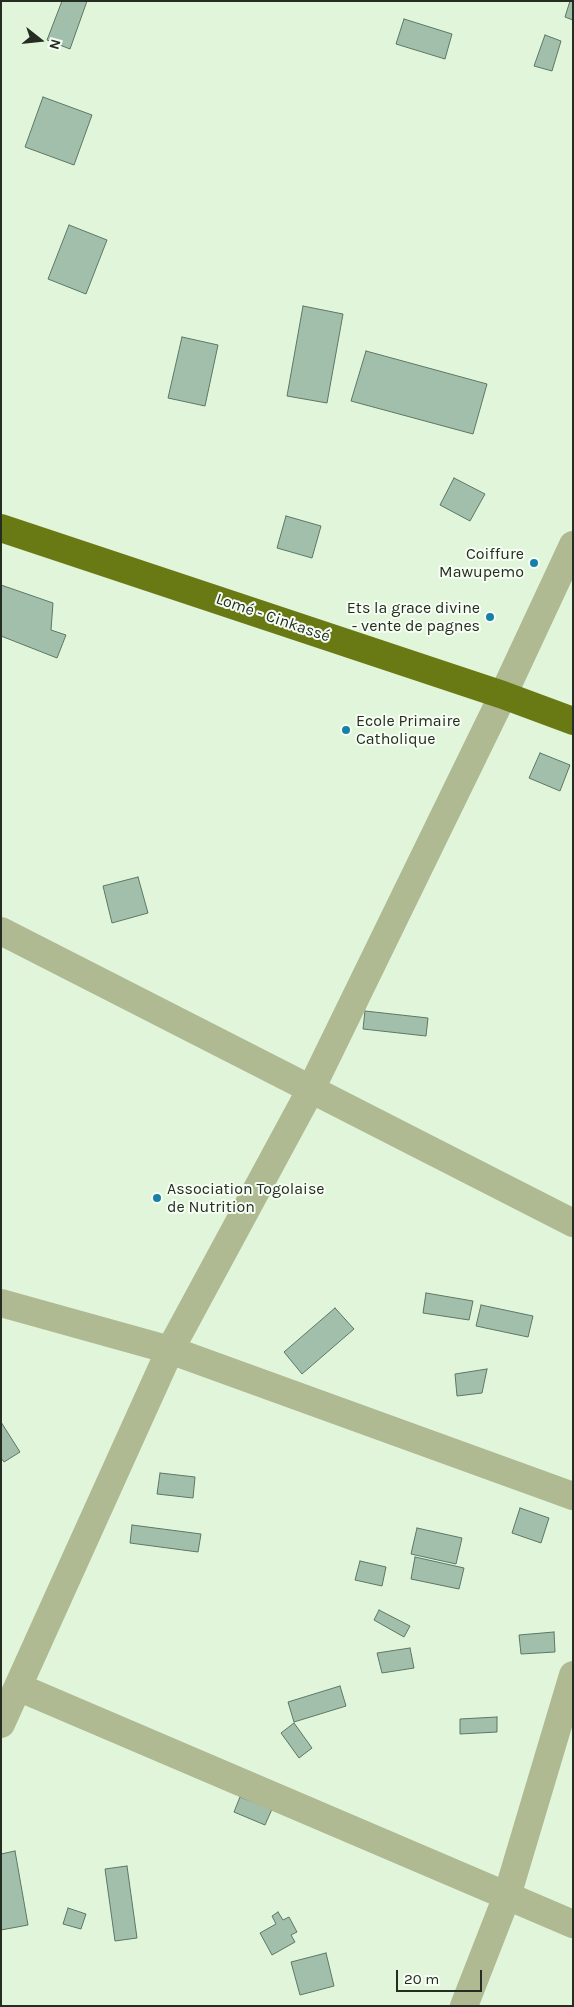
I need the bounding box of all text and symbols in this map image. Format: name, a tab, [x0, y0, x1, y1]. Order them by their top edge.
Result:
north arrow	[15, 15, 65, 65]
text: N	[45, 37, 64, 51]
place label: Coiffure Mawupemo	[439, 544, 524, 582]
marker: Coiffure Mawupemo	[528, 557, 540, 569]
street label: Lomé - Cinkassé	[213, 589, 333, 647]
place label: Ets la grace divine - vente de pagnes	[347, 598, 480, 636]
marker: Ets la grace divine - vente de pagnes	[484, 611, 496, 623]
place label: Ecole Primaire Catholique	[356, 711, 460, 749]
marker: Ecole Primaire Catholique	[340, 724, 352, 736]
place label: Association Togolaise de Nutrition	[167, 1179, 325, 1217]
marker: Association Togolaise de Nutrition	[151, 1192, 163, 1204]
scale bar	[399, 1960, 485, 1992]
text: 20 m	[404, 1970, 439, 1988]

